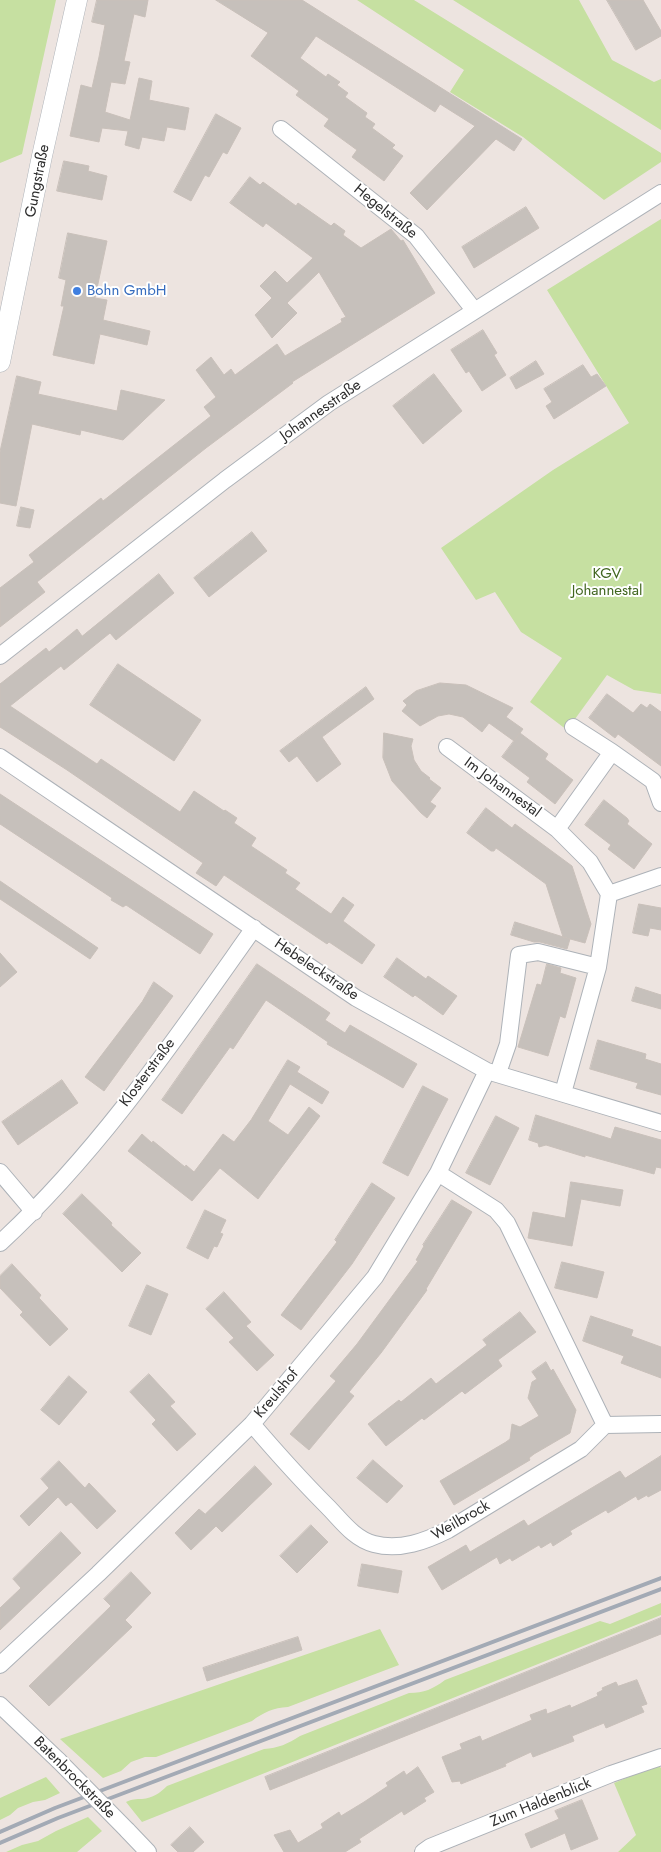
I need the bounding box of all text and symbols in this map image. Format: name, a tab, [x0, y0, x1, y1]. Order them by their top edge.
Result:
street label: Gungstraße	[22, 143, 54, 219]
street label: Hegelstraße	[350, 181, 420, 243]
place label: Bohn GmbH	[87, 282, 166, 300]
marker: Bohn GmbH	[71, 285, 83, 297]
street label: Johannesstraße	[277, 376, 365, 446]
park label: KGV Johannestal	[572, 565, 642, 600]
street label: Im Johannestal	[460, 754, 544, 822]
street label: Hebeleckstraße	[270, 935, 362, 1005]
street label: Klosterstraße	[116, 1035, 180, 1111]
street label: Kreulshof	[251, 1366, 303, 1422]
street label: Weilbrock	[429, 1497, 493, 1545]
street label: Batenbrockstraße	[29, 1733, 119, 1823]
street label: Zum Haldenblick	[488, 1775, 594, 1831]

